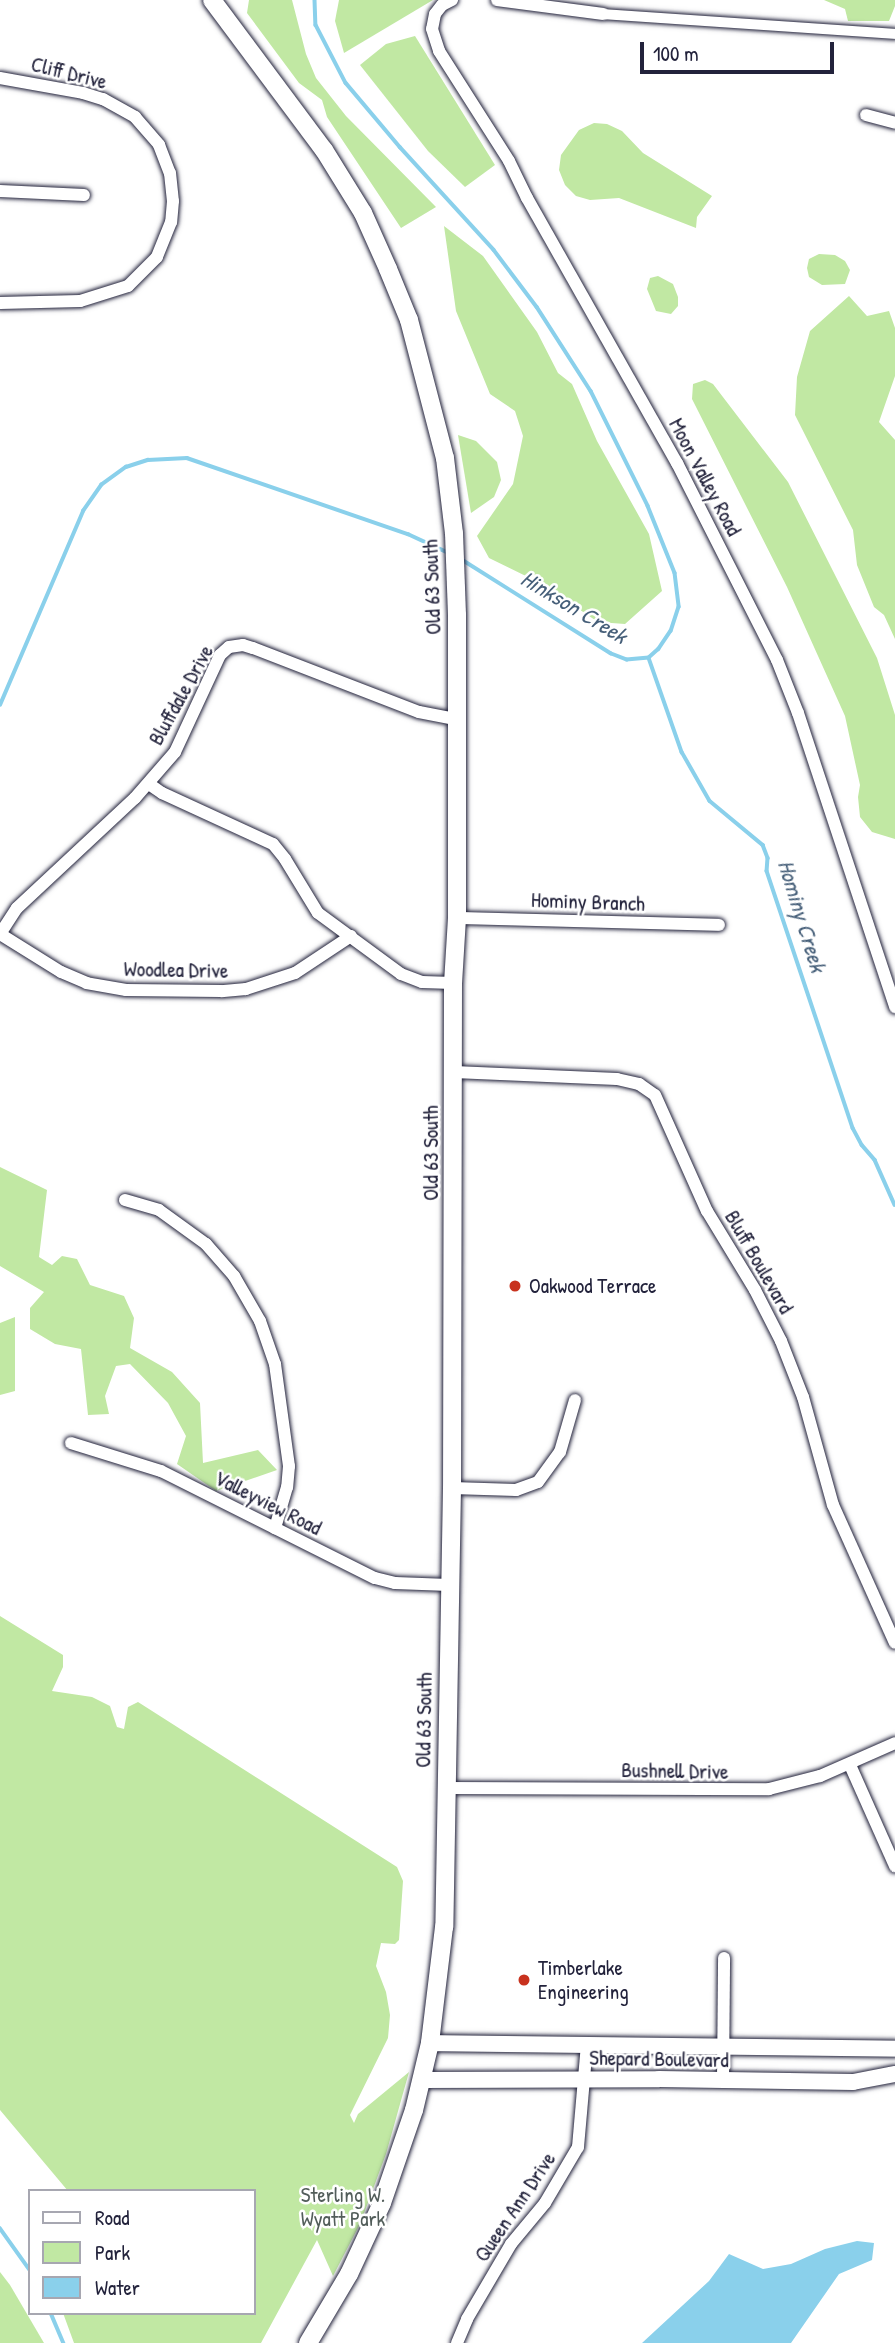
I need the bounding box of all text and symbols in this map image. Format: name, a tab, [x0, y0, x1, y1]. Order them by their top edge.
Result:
scale bar	[643, 28, 837, 72]
text: 100 m	[653, 39, 699, 68]
street label: Cliff Drive	[29, 51, 109, 95]
street label: Moon Valley Road	[664, 414, 746, 540]
street label: Old 63 South	[418, 539, 446, 635]
water label: Hinkson Creek	[516, 565, 632, 649]
street label: Bluffdale Drive	[143, 641, 219, 749]
water label: Hominy Creek	[772, 857, 832, 975]
street label: Hominy Branch	[531, 887, 645, 917]
street label: Woodlea Drive	[123, 956, 229, 984]
street label: Old 63 South	[418, 1105, 444, 1201]
street label: Bluff Boulevard	[719, 1206, 799, 1318]
place label: Oakwood Terrace	[529, 1273, 656, 1299]
marker: Oakwood Terrace	[507, 1278, 523, 1294]
street label: Valleyview Road	[210, 1465, 326, 1541]
street label: Old 63 South	[411, 1672, 437, 1768]
street label: Bushnell Drive	[621, 1757, 729, 1785]
place label: Timberlake Engineering	[538, 1955, 629, 2005]
marker: Timberlake Engineering	[516, 1972, 532, 1988]
street label: Shepard Boulevard	[589, 2045, 729, 2073]
street label: Queen Ann Drive	[469, 2147, 561, 2267]
park label: Sterling W. Wyatt Park	[301, 2182, 385, 2232]
legend	[28, 2189, 256, 2315]
text: Road	[95, 2203, 129, 2232]
text: Park	[95, 2238, 130, 2267]
text: Water	[95, 2273, 140, 2302]

